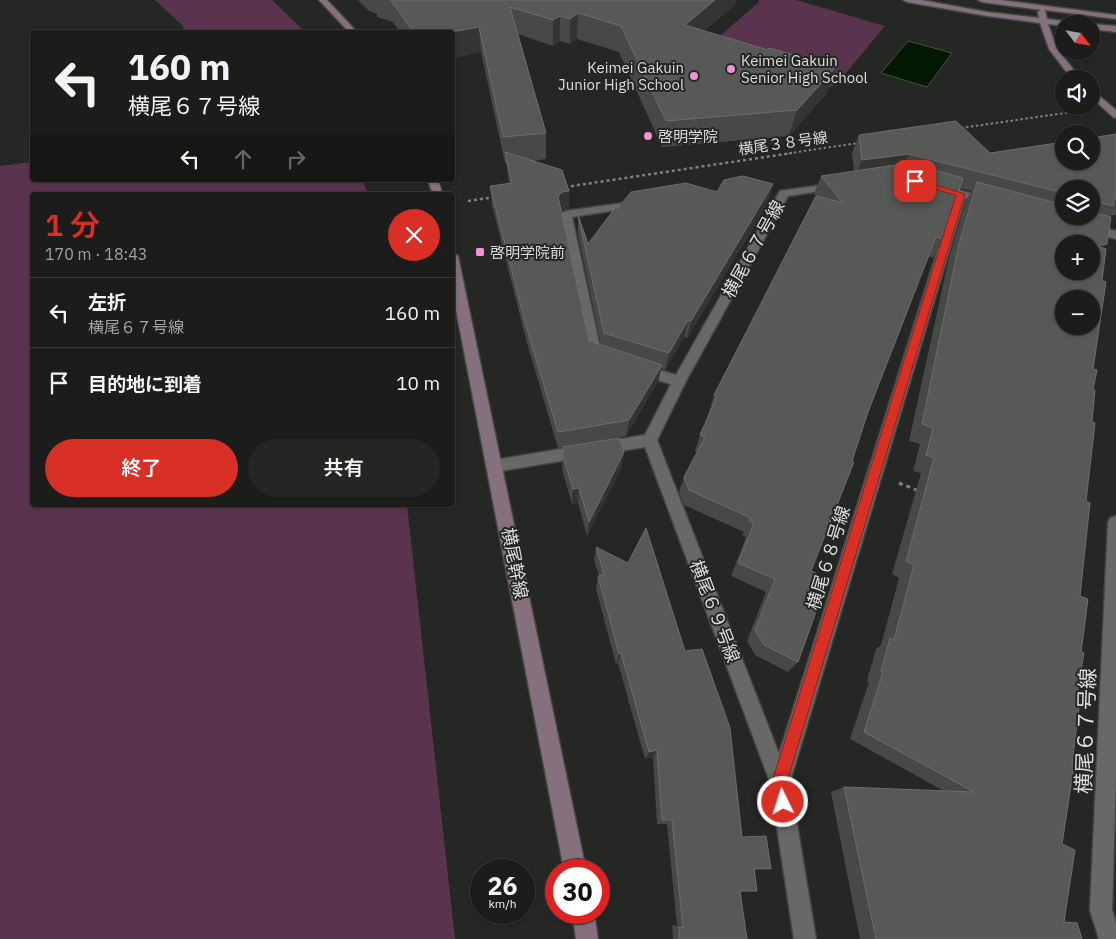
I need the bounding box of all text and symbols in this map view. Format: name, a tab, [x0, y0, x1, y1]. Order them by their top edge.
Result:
north arrow	[1055, 15, 1100, 60]
map controls	[1055, 15, 1100, 335]
text: 160 m	[128, 44, 231, 90]
icon: left	[45, 50, 110, 115]
place label: Keimei Gakuin Senior High School	[741, 51, 868, 87]
place label: Keimei Gakuin Junior High School	[558, 58, 684, 94]
marker: Keimei Gakuin Senior High School	[725, 63, 737, 75]
marker: Keimei Gakuin Junior High School	[688, 70, 700, 82]
button: sound	[1055, 70, 1100, 115]
text: 横尾６７号線	[128, 91, 260, 120]
button: search	[1055, 125, 1100, 170]
place label: 啓明学院	[658, 127, 718, 146]
street label: 横尾３８号線	[737, 127, 829, 159]
marker: 啓明学院	[642, 130, 654, 142]
icon: left	[176, 145, 204, 173]
icon: ahead	[229, 145, 257, 173]
icon: right	[282, 145, 310, 173]
pin	[894, 160, 936, 202]
icon: arrive	[901, 167, 929, 195]
button: layers	[1055, 180, 1100, 225]
street label: 横尾６７号線	[717, 196, 789, 302]
text: 1 分	[45, 205, 100, 244]
button: close	[388, 209, 440, 261]
button: +	[1055, 235, 1100, 280]
place label: 啓明学院前	[490, 243, 565, 262]
text: 170 m · 18:43	[45, 244, 147, 264]
marker: 啓明学院前	[474, 246, 486, 258]
text: 左折	[88, 290, 126, 314]
button: −	[1055, 290, 1100, 335]
icon: left	[45, 299, 73, 327]
text: 160 m	[385, 301, 440, 325]
text: 横尾６７号線	[88, 317, 184, 337]
icon: arrive	[45, 369, 73, 397]
text: 10 m	[396, 371, 440, 395]
text: 目的地に到着	[88, 372, 202, 396]
button: 終了	[45, 439, 238, 497]
button: 共有	[248, 439, 440, 497]
street label: 横尾６８号線	[801, 503, 855, 613]
street label: 横尾幹線	[497, 525, 533, 601]
street label: 横尾６９号線	[685, 556, 745, 666]
street label: 横尾６７号線	[1069, 668, 1101, 794]
position arrow	[756, 775, 808, 827]
speed limit sign: 30	[545, 859, 610, 924]
text: 26	[487, 869, 518, 902]
text: km/h	[488, 896, 517, 911]

